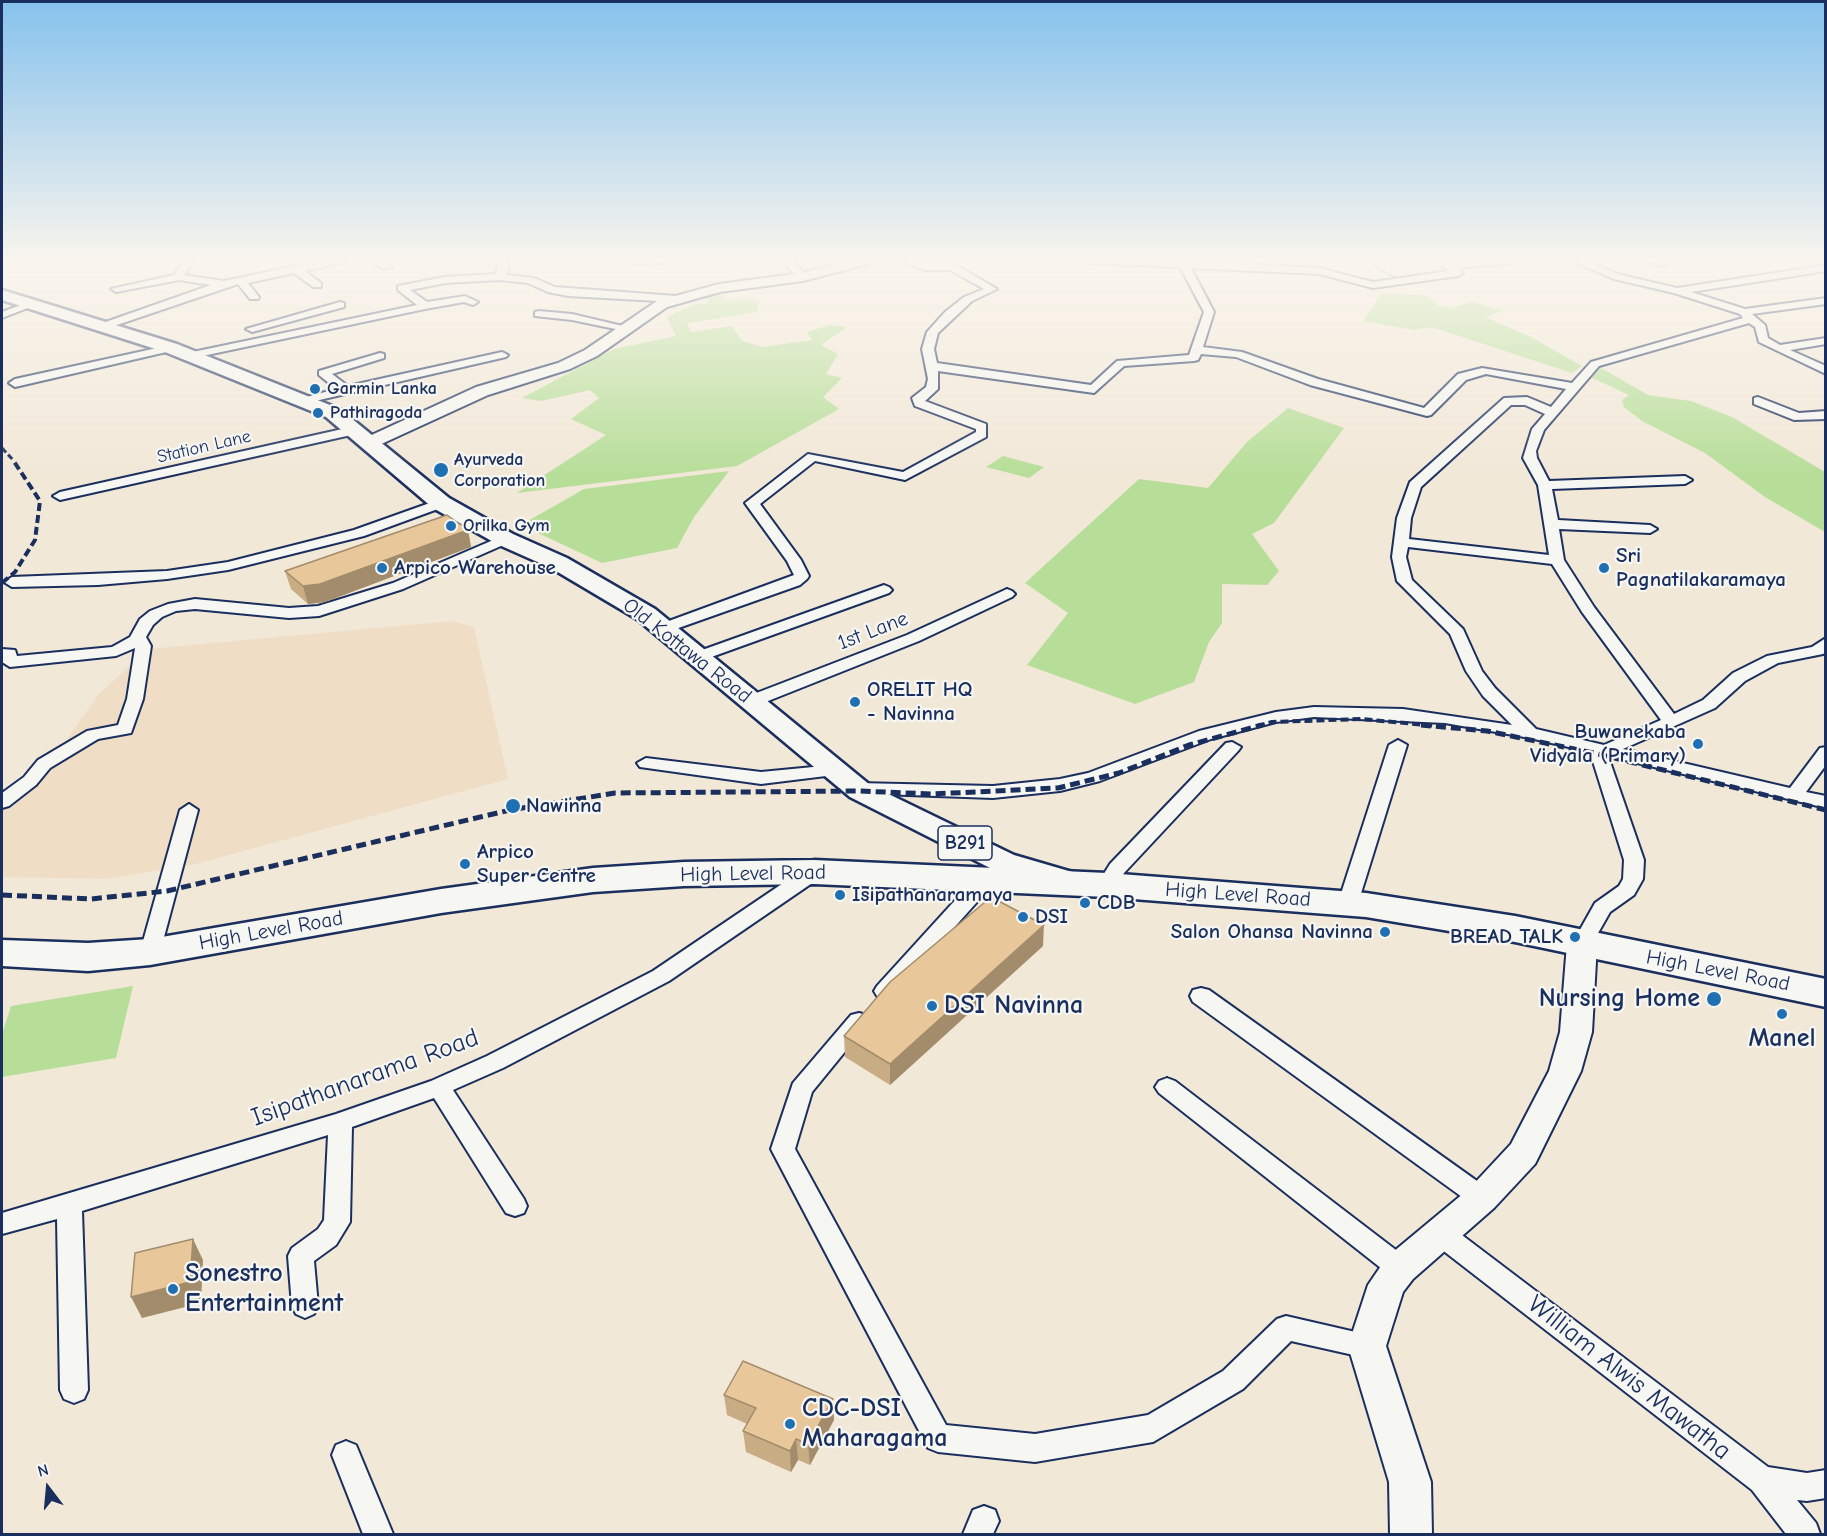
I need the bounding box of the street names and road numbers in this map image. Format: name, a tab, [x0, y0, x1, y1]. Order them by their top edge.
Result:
street label: Station Lane	[155, 426, 253, 468]
street label: Old Kottawa Road	[618, 593, 756, 709]
street label: 1st Lane	[834, 606, 912, 656]
road number: B291	[938, 826, 992, 860]
street label: High Level Road	[680, 860, 826, 888]
street label: High Level Road	[1164, 877, 1312, 913]
street label: High Level Road	[197, 906, 345, 956]
street label: High Level Road	[1644, 945, 1792, 997]
street label: Isipathanarama Road	[247, 1022, 483, 1134]
street label: William Alwis Mawatha	[1521, 1289, 1737, 1467]

